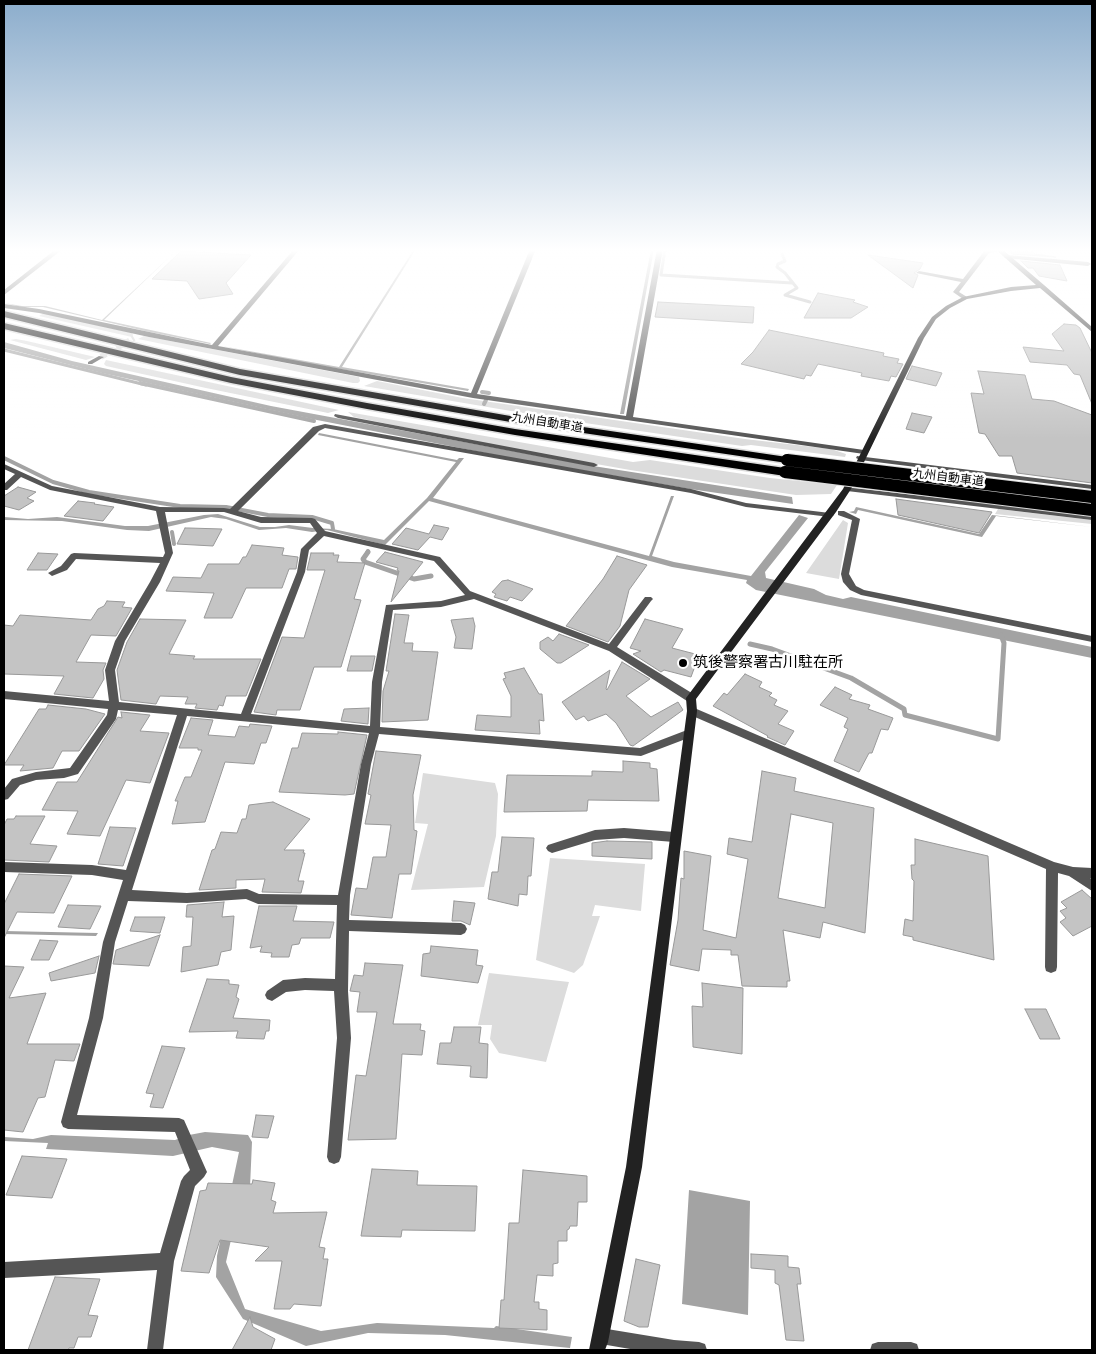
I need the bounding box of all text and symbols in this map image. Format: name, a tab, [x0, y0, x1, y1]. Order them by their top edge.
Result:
street label: 九州自動車道	[510, 410, 584, 436]
street label: 九州自動車道	[911, 466, 985, 490]
place label: 筑後警察署古川駐在所	[693, 654, 843, 672]
marker: 筑後警察署古川駐在所	[677, 657, 689, 669]

